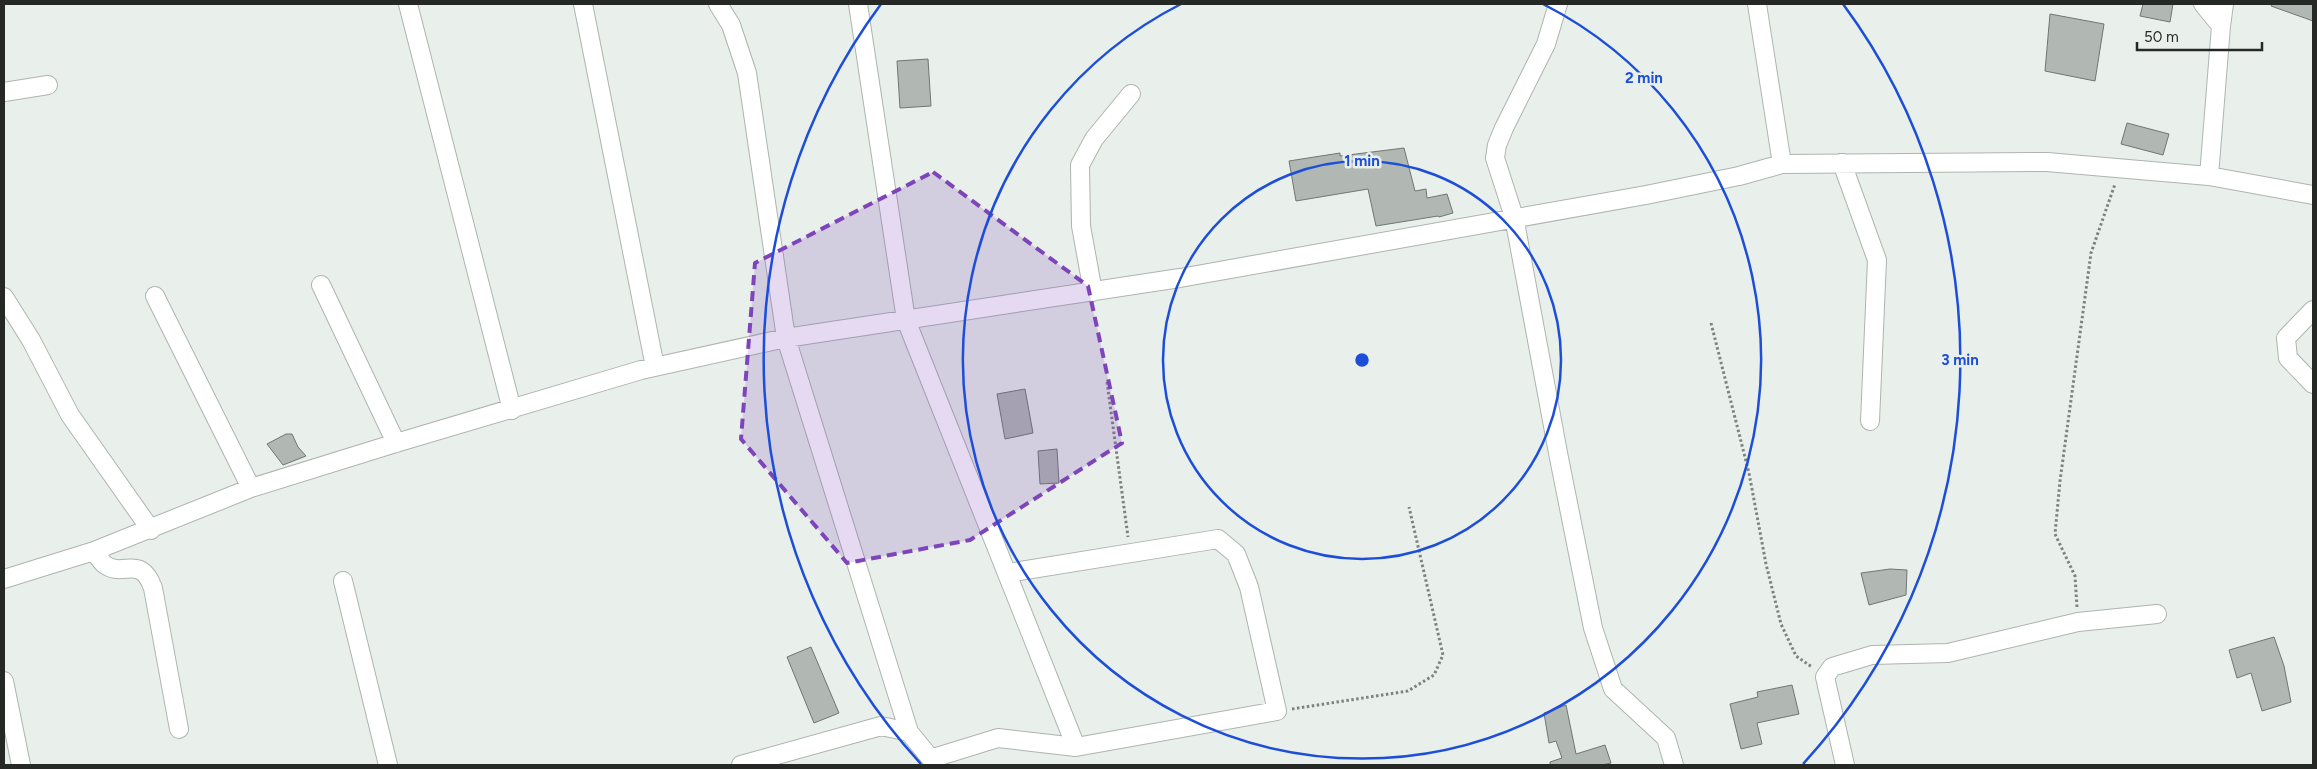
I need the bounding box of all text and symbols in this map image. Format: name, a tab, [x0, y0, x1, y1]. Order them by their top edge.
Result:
scale bar	[2137, 20, 2262, 52]
text: 50 m	[2144, 28, 2179, 46]
text: 2 min	[1625, 69, 1663, 87]
text: 1 min	[1344, 152, 1380, 170]
centre of rings	[1353, 351, 1371, 369]
text: 3 min	[1941, 351, 1979, 369]

